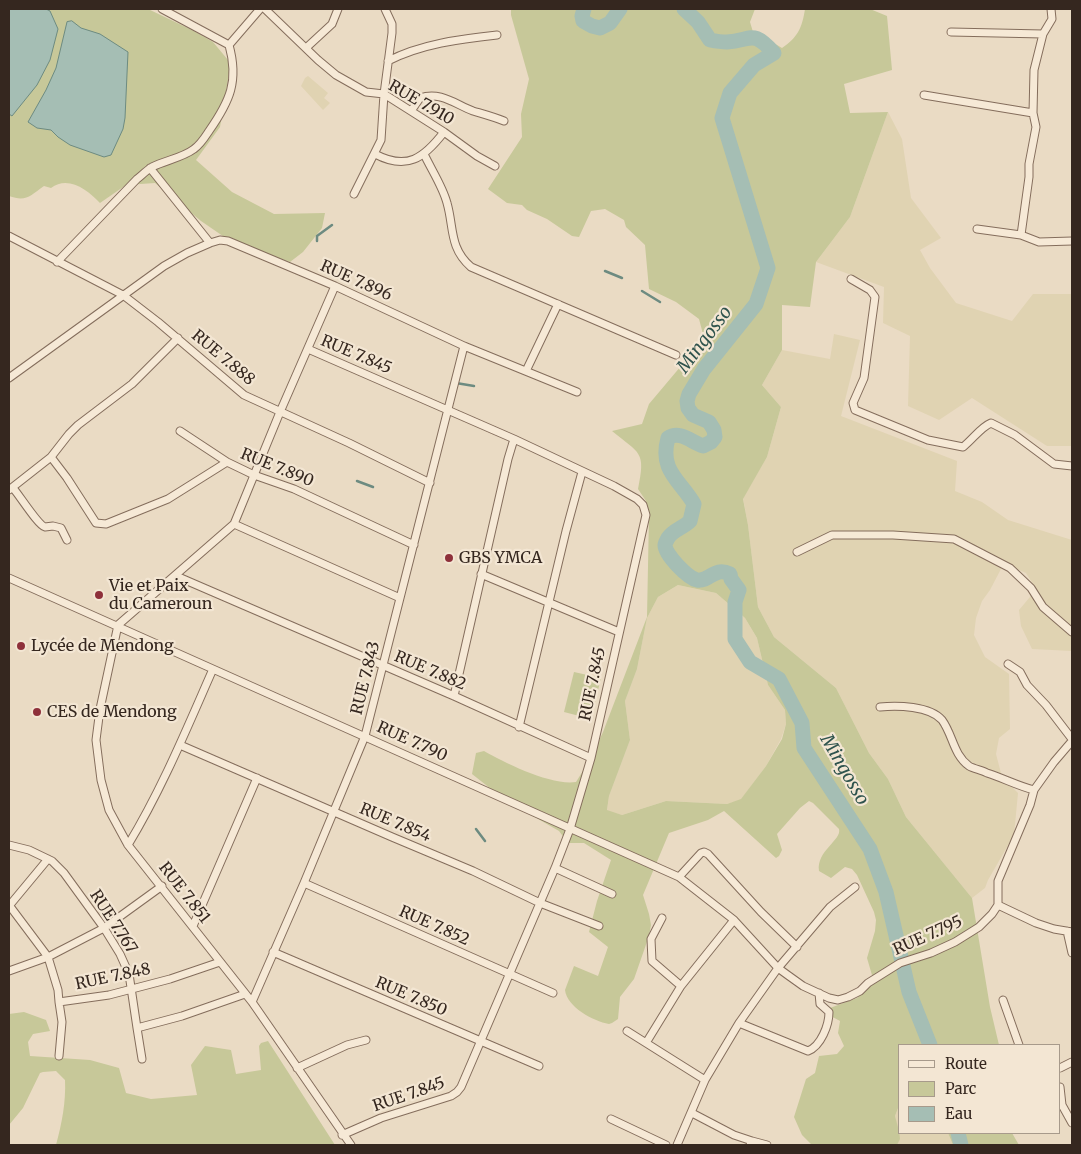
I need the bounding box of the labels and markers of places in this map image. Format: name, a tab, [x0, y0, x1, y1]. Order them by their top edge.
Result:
place label: GBS YMCA	[459, 548, 542, 568]
marker: GBS YMCA	[443, 552, 455, 564]
place label: Vie et Paix du Cameroun	[109, 576, 212, 614]
marker: Vie et Paix du Cameroun	[93, 589, 105, 601]
place label: Lycée de Mendong	[31, 636, 174, 656]
marker: Lycée de Mendong	[15, 640, 27, 652]
place label: CES de Mendong	[47, 702, 177, 722]
marker: CES de Mendong	[31, 706, 43, 718]

